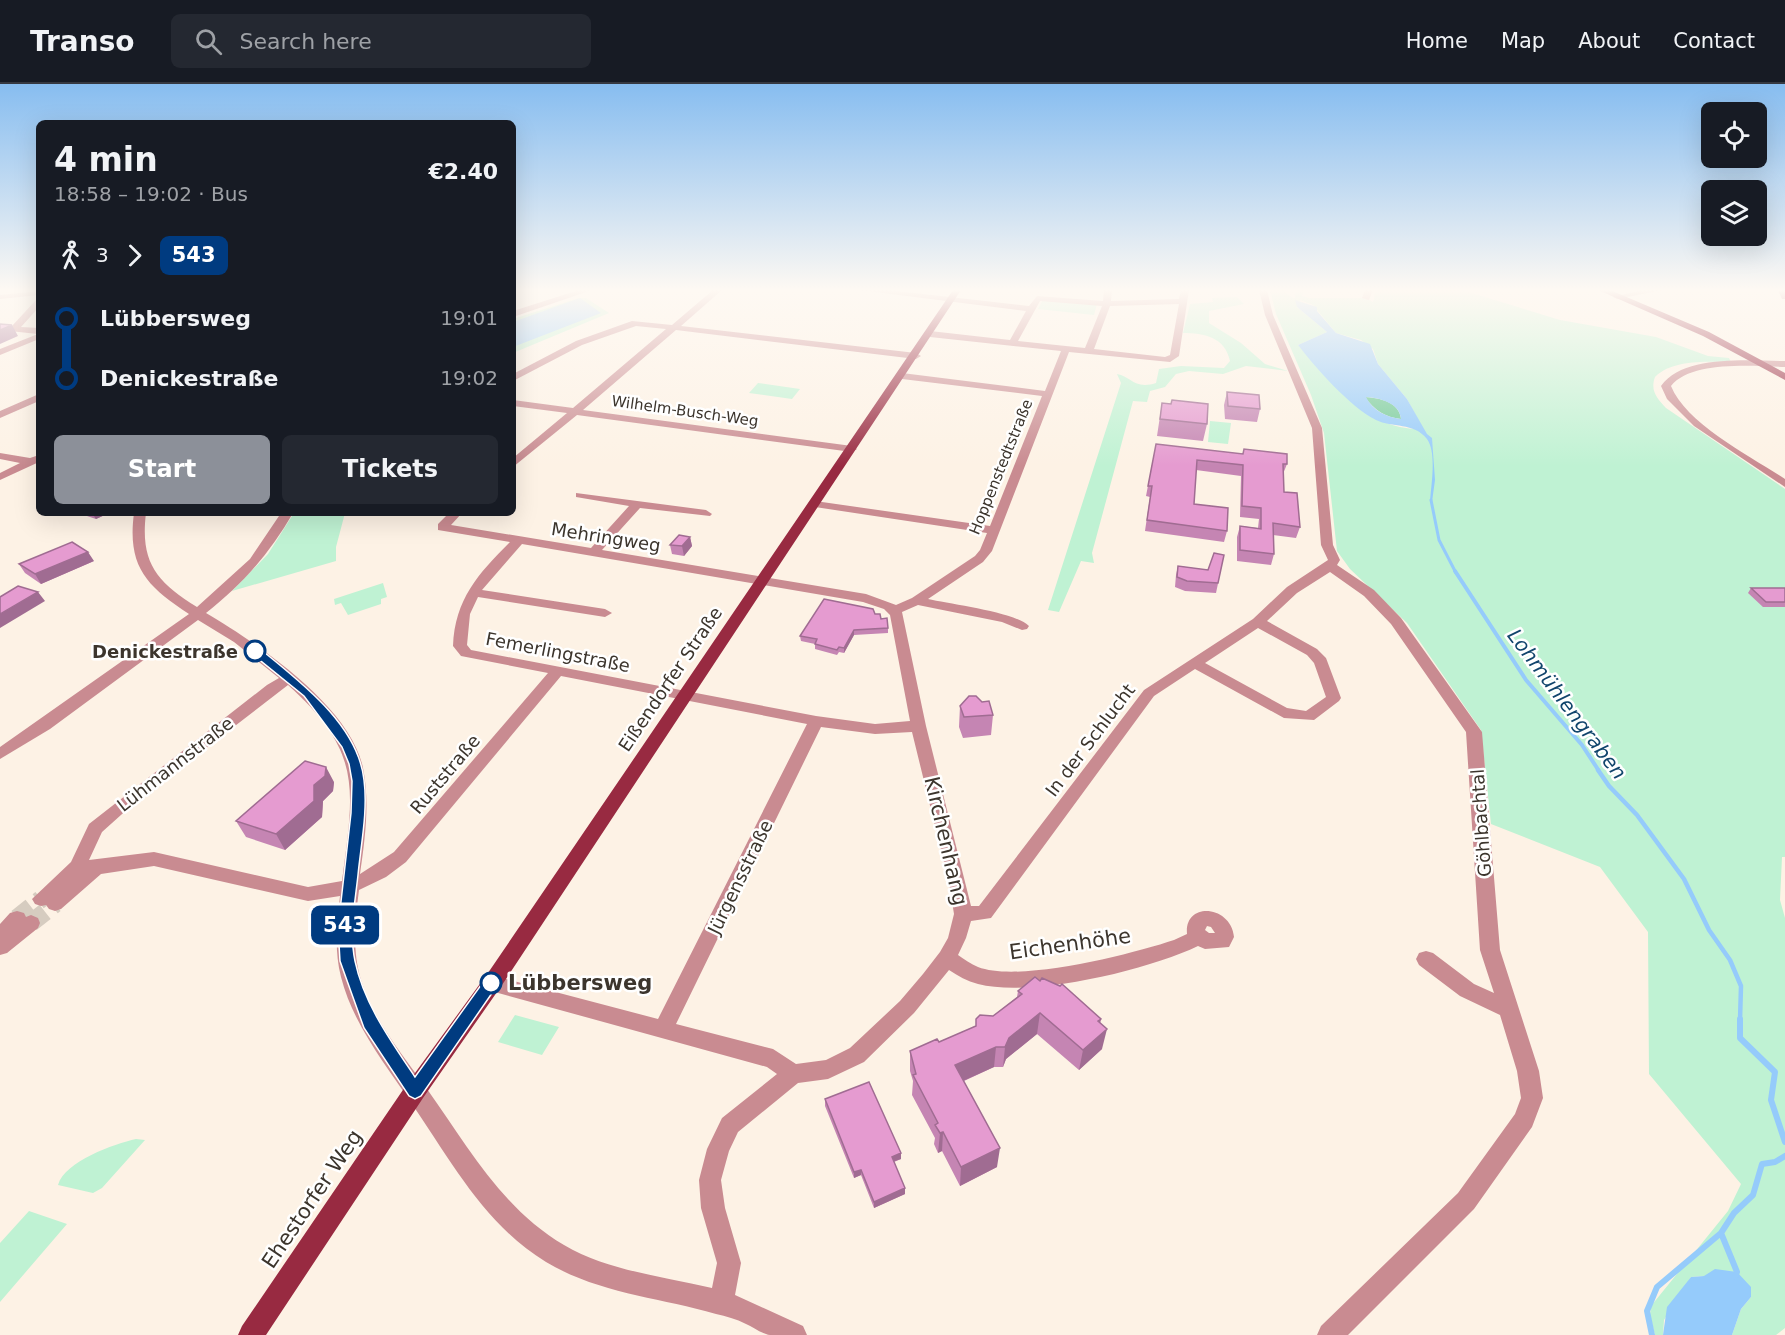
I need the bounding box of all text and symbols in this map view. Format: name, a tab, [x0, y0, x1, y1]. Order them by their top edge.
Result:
search box	[171, 14, 591, 68]
text: Transo	[30, 25, 135, 58]
icon: search	[192, 25, 225, 58]
text: Search here	[240, 29, 372, 54]
text: Home	[1406, 29, 1468, 53]
text: Map	[1501, 29, 1545, 53]
text: About	[1578, 29, 1640, 53]
text: Contact	[1673, 29, 1755, 53]
map controls	[1701, 102, 1767, 246]
button: locate	[1701, 102, 1767, 168]
text: 4 min	[54, 140, 158, 179]
text: €2.40	[428, 159, 498, 184]
button: layers	[1701, 180, 1767, 246]
text: 18:58 – 19:02 · Bus	[54, 182, 248, 206]
icon: walk	[54, 239, 87, 272]
icon: forward	[118, 239, 151, 272]
text: 3	[96, 243, 109, 267]
text: 543	[172, 243, 216, 267]
text: Lübbersweg	[100, 306, 251, 331]
text: 19:01	[440, 306, 498, 330]
text: Denickestraße	[100, 366, 278, 391]
text: 19:02	[440, 366, 498, 390]
street label: Wilhelm-Busch-Weg	[610, 392, 760, 430]
street label: Hoppenstedtstraße	[966, 397, 1036, 537]
button: Start	[54, 435, 270, 504]
button: Tickets	[282, 435, 498, 504]
street label: Mehringweg	[550, 518, 662, 556]
street label: Eißendorfer Straße	[614, 603, 726, 755]
water label: Lohmühlengraben	[1503, 624, 1631, 784]
street label: Femerlingstraße	[484, 628, 632, 676]
marker: Denickestraße	[244, 640, 266, 662]
place label: Denickestraße	[92, 641, 238, 662]
street label: In der Schlucht	[1041, 680, 1139, 800]
street label: Lühmannstraße	[113, 712, 237, 816]
street label: Ruststraße	[406, 730, 484, 818]
street label: Göhlbachtal	[1467, 768, 1495, 878]
street label: Kirchenhang	[919, 774, 973, 908]
street label: Jürgensstraße	[703, 817, 777, 938]
line badge: 543	[310, 906, 380, 944]
text: 543	[323, 913, 367, 937]
street label: Eichenhöhe	[1008, 924, 1132, 964]
place label: Lübbersweg	[508, 971, 652, 995]
marker: Lübbersweg	[480, 972, 502, 994]
street label: Ehestorfer Weg	[257, 1125, 367, 1273]

